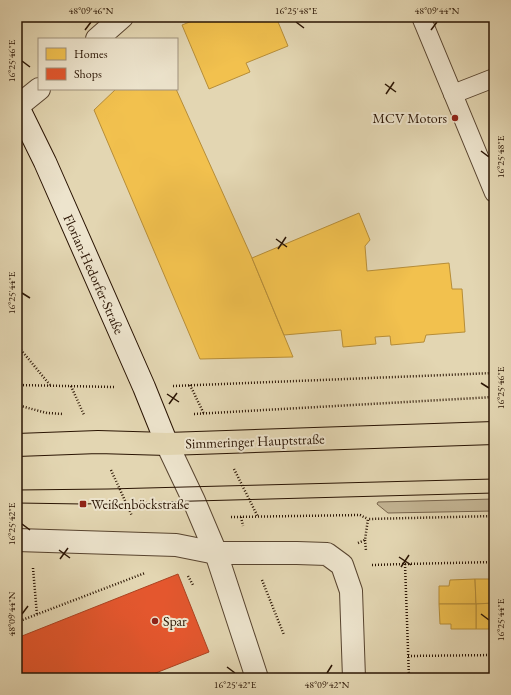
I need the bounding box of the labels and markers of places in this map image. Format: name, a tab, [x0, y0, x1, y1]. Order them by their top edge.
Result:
place label: MCV Motors	[372, 109, 447, 127]
marker: MCV Motors	[450, 113, 460, 123]
place label: Weißenböckstraße	[91, 495, 190, 513]
marker: Weißenböckstraße	[78, 499, 88, 509]
place label: Spar	[163, 612, 187, 630]
marker: Spar	[150, 616, 160, 626]

